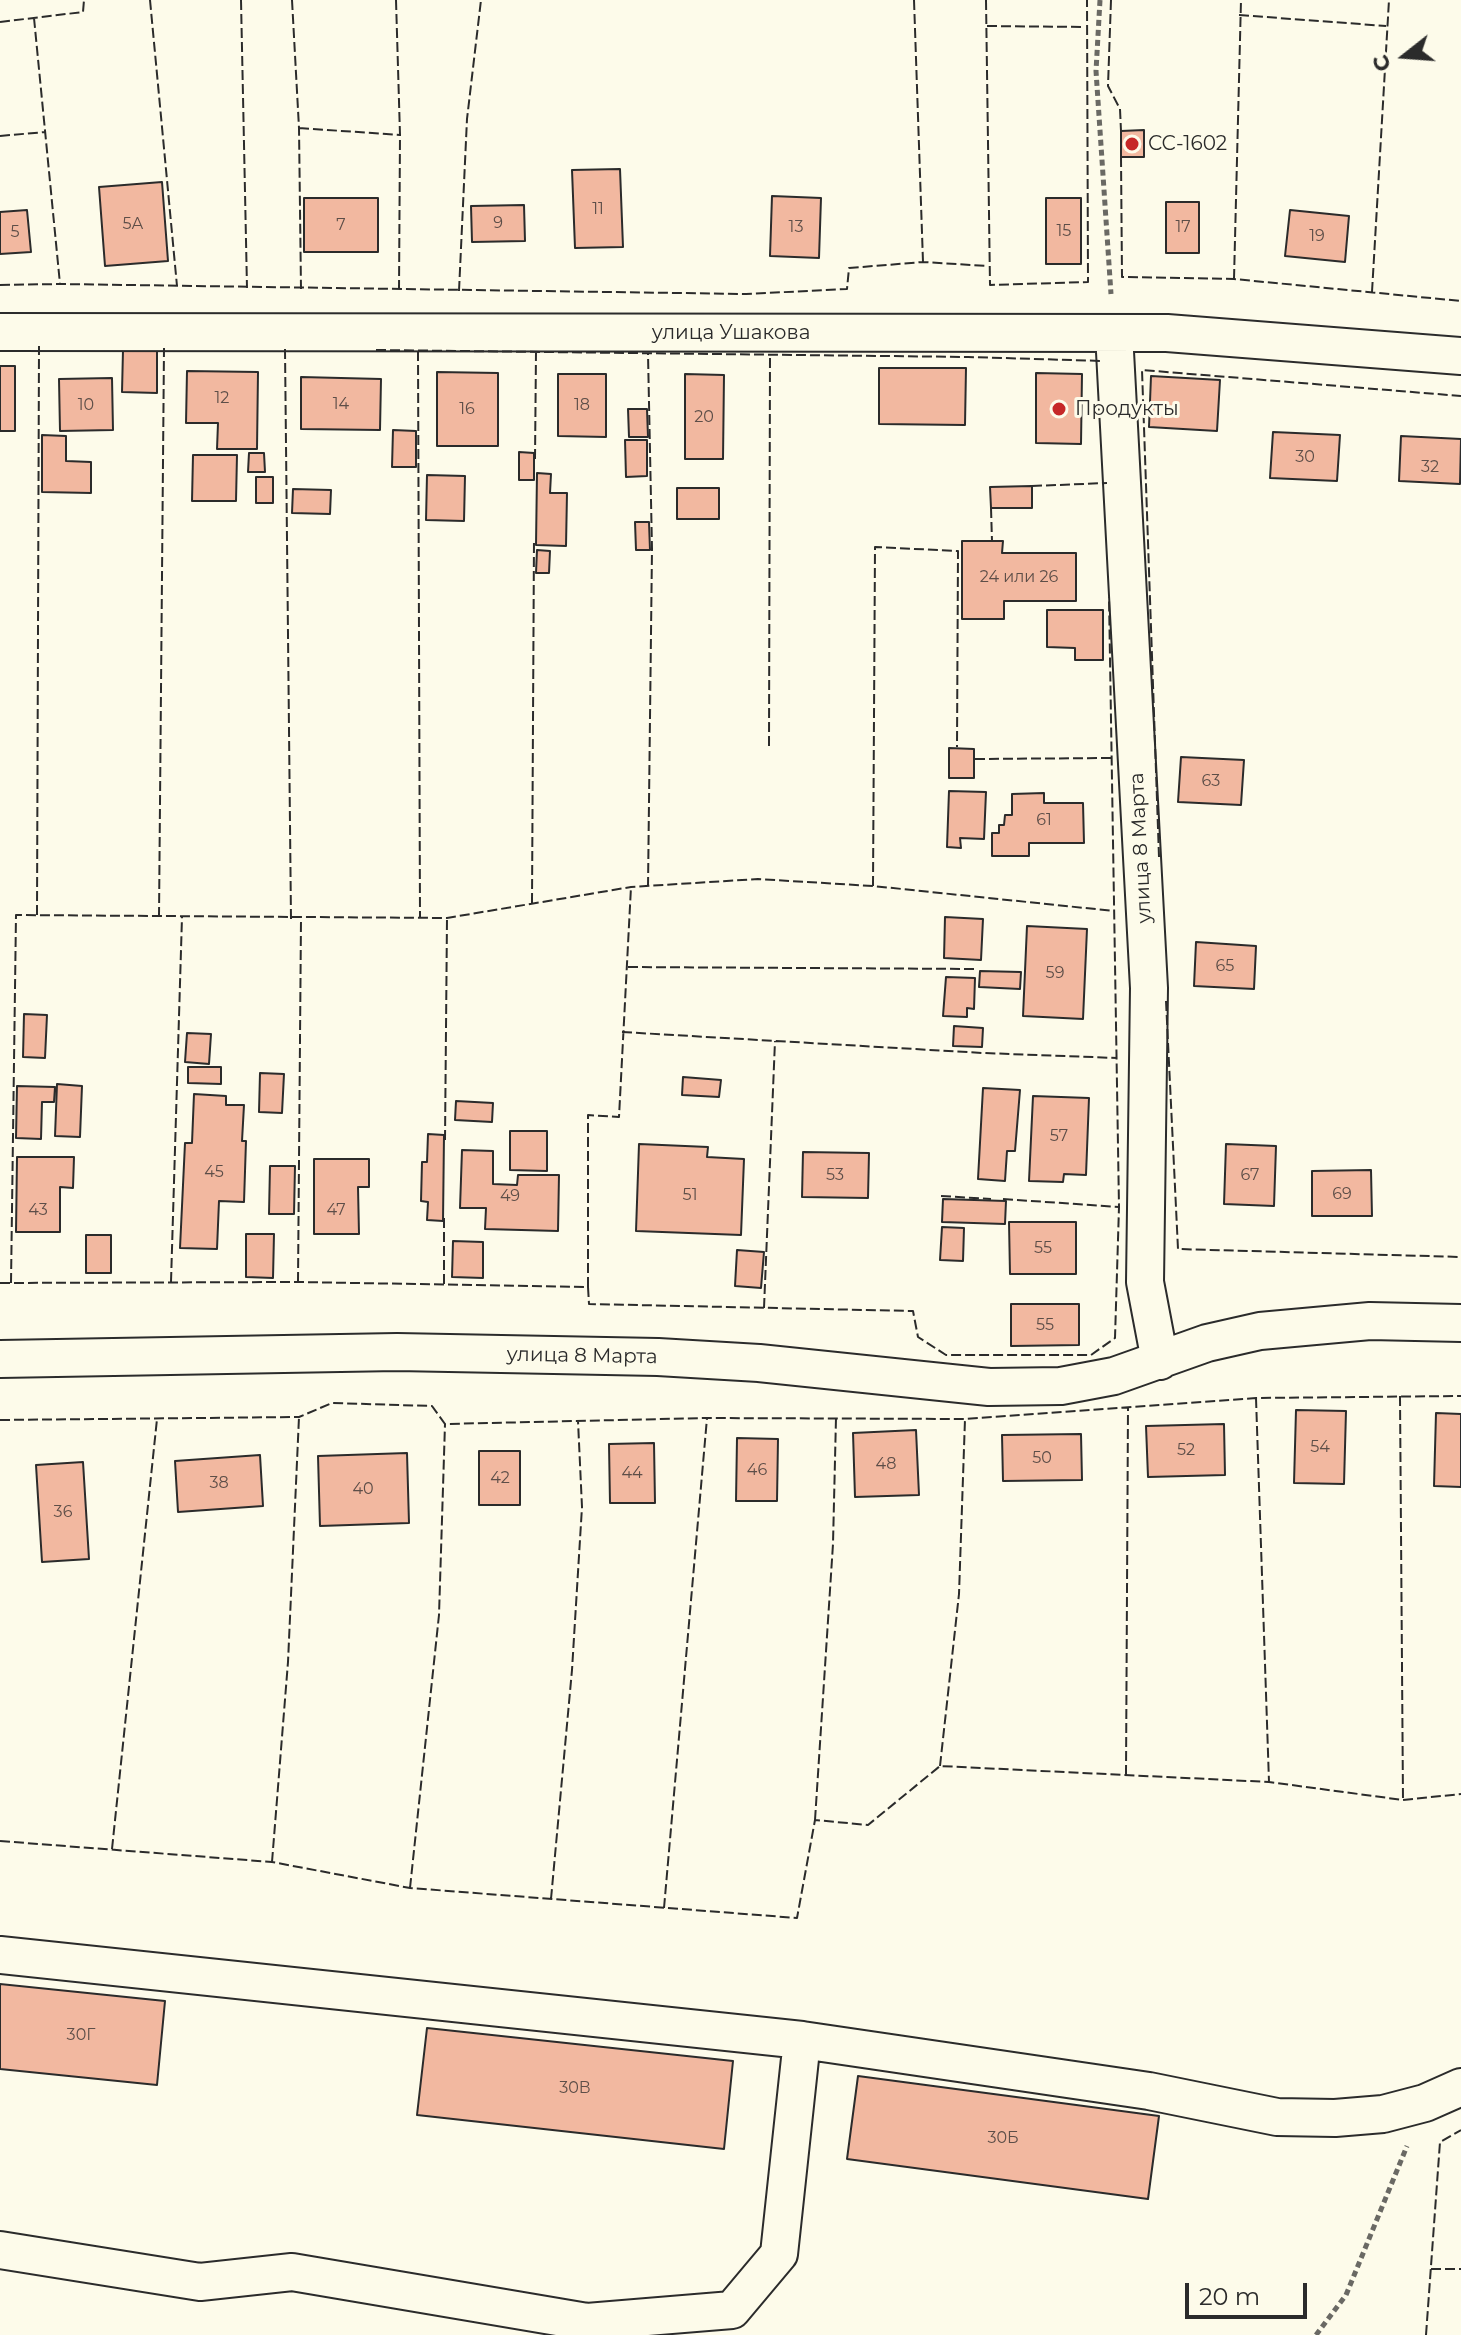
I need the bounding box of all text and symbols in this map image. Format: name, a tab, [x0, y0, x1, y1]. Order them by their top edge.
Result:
north arrow	[1365, 16, 1445, 96]
text: С	[1366, 52, 1397, 75]
place label: СС-1602	[1148, 132, 1227, 156]
marker: СС-1602	[1123, 135, 1141, 153]
house number: 11	[592, 199, 604, 219]
house number: 9	[493, 213, 503, 233]
house number: 5А	[123, 214, 143, 234]
house number: 7	[336, 215, 346, 235]
house number: 13	[789, 217, 803, 237]
house number: 17	[1175, 217, 1191, 237]
house number: 15	[1057, 221, 1071, 241]
house number: 5	[10, 222, 20, 242]
house number: 19	[1309, 226, 1325, 246]
street label: улица Ушакова	[652, 321, 810, 345]
house number: 12	[215, 388, 229, 408]
house number: 14	[333, 394, 349, 414]
house number: 10	[78, 395, 94, 415]
house number: 18	[574, 395, 590, 415]
place label: Продукты	[1075, 397, 1179, 421]
house number: 16	[459, 399, 475, 419]
marker: Продукты	[1050, 400, 1068, 418]
house number: 20	[694, 407, 714, 427]
house number: 30	[1295, 447, 1315, 467]
house number: 32	[1421, 457, 1439, 477]
house number: 24 или 26	[980, 567, 1058, 587]
house number: 63	[1202, 771, 1220, 791]
street label: улица 8 Марта	[1125, 772, 1157, 924]
house number: 61	[1036, 810, 1052, 830]
house number: 65	[1216, 956, 1234, 976]
house number: 59	[1046, 963, 1064, 983]
house number: 57	[1050, 1126, 1068, 1146]
house number: 45	[204, 1162, 224, 1182]
house number: 53	[826, 1165, 844, 1185]
house number: 67	[1240, 1165, 1260, 1185]
house number: 69	[1332, 1184, 1352, 1204]
house number: 51	[683, 1185, 697, 1205]
house number: 49	[500, 1186, 520, 1206]
house number: 43	[28, 1200, 48, 1220]
house number: 47	[326, 1200, 346, 1220]
house number: 55	[1034, 1238, 1052, 1258]
house number: 55	[1036, 1315, 1054, 1335]
street label: улица 8 Марта	[506, 1343, 658, 1369]
house number: 54	[1310, 1437, 1330, 1457]
house number: 52	[1177, 1440, 1195, 1460]
house number: 50	[1032, 1448, 1052, 1468]
house number: 48	[876, 1454, 896, 1474]
house number: 46	[747, 1460, 767, 1480]
house number: 44	[621, 1463, 643, 1483]
house number: 42	[490, 1468, 510, 1488]
house number: 38	[209, 1473, 229, 1493]
house number: 40	[352, 1479, 374, 1499]
house number: 36	[54, 1502, 72, 1522]
house number: 30Г	[67, 2025, 95, 2045]
house number: 30В	[559, 2078, 591, 2098]
house number: 30Б	[987, 2128, 1019, 2148]
scale bar	[1189, 2267, 1311, 2317]
text: 20 m	[1199, 2282, 1260, 2311]

